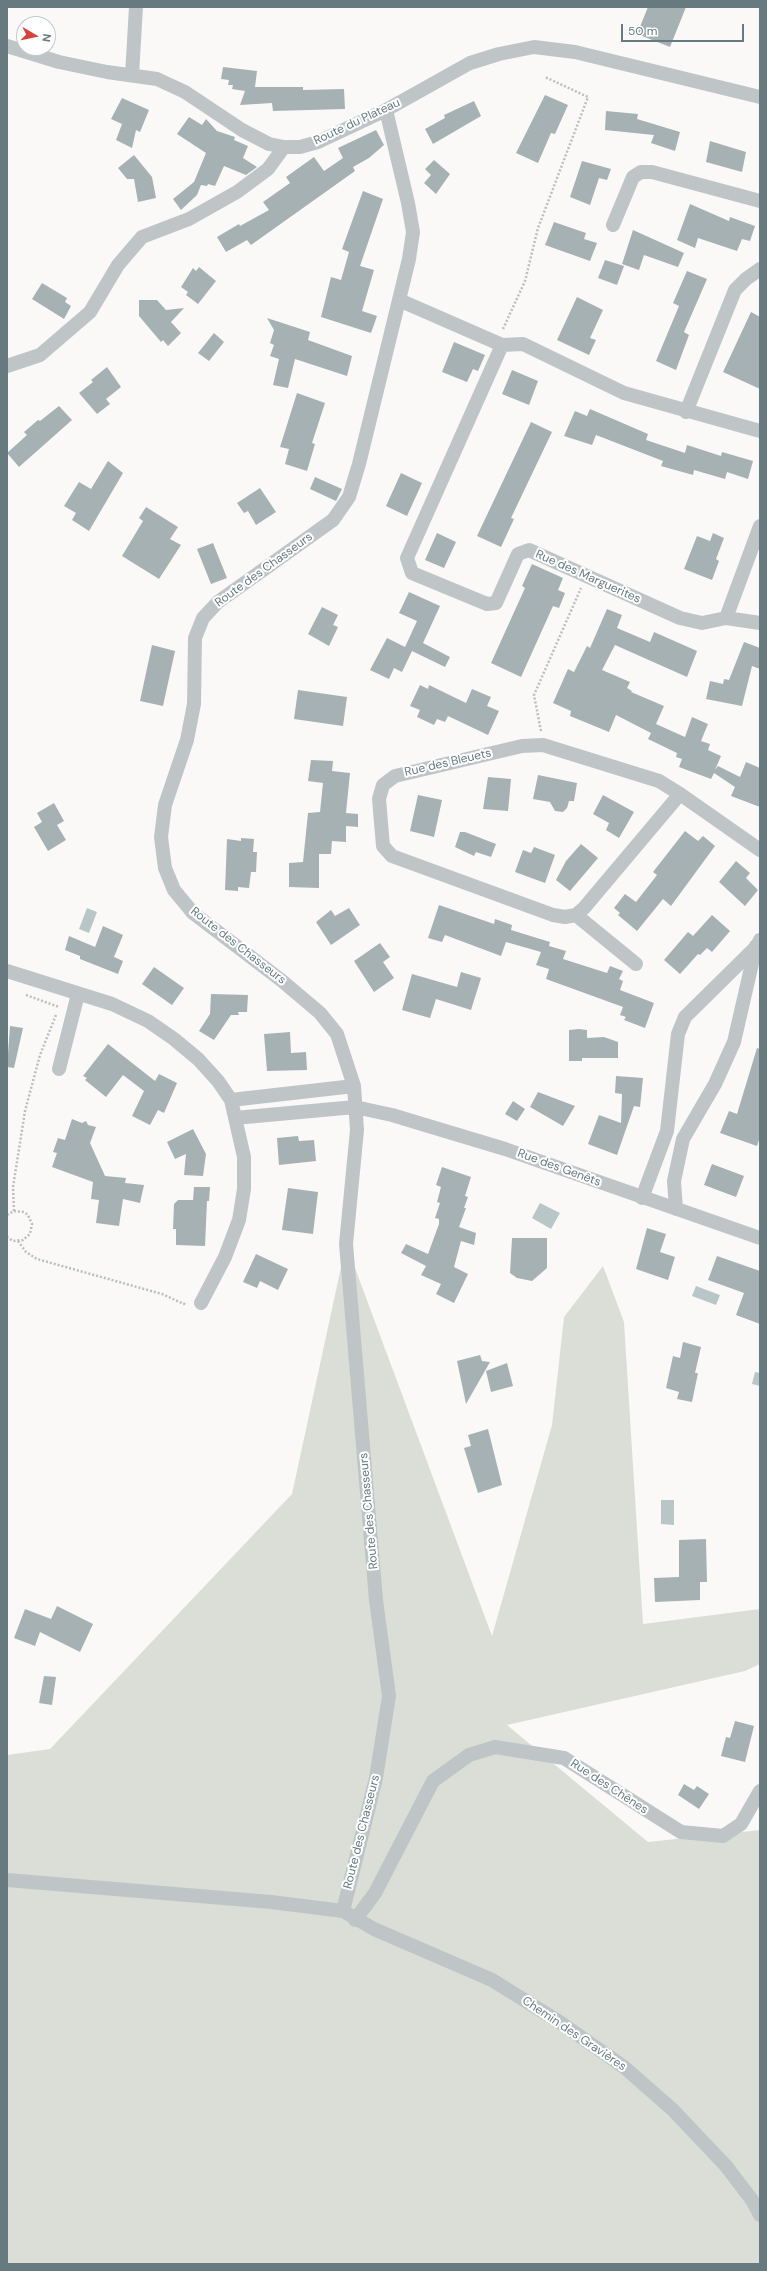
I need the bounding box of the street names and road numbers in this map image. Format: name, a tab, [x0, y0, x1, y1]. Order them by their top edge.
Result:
street label: Route du Plateau	[312, 96, 402, 148]
street label: Route des Chasseurs	[212, 530, 316, 610]
street label: Rue des Marguerites	[533, 547, 643, 607]
street label: Rue des Bleuets	[403, 746, 493, 780]
street label: Route des Chasseurs	[187, 904, 289, 988]
street label: Rue des Genêts	[515, 1146, 603, 1190]
street label: Route des Chasseurs	[357, 1452, 381, 1570]
street label: Rue des Chênes	[567, 1757, 651, 1817]
street label: Route des Chasseurs	[341, 1773, 383, 1891]
street label: Chemin des Gravières	[519, 1994, 629, 2074]

